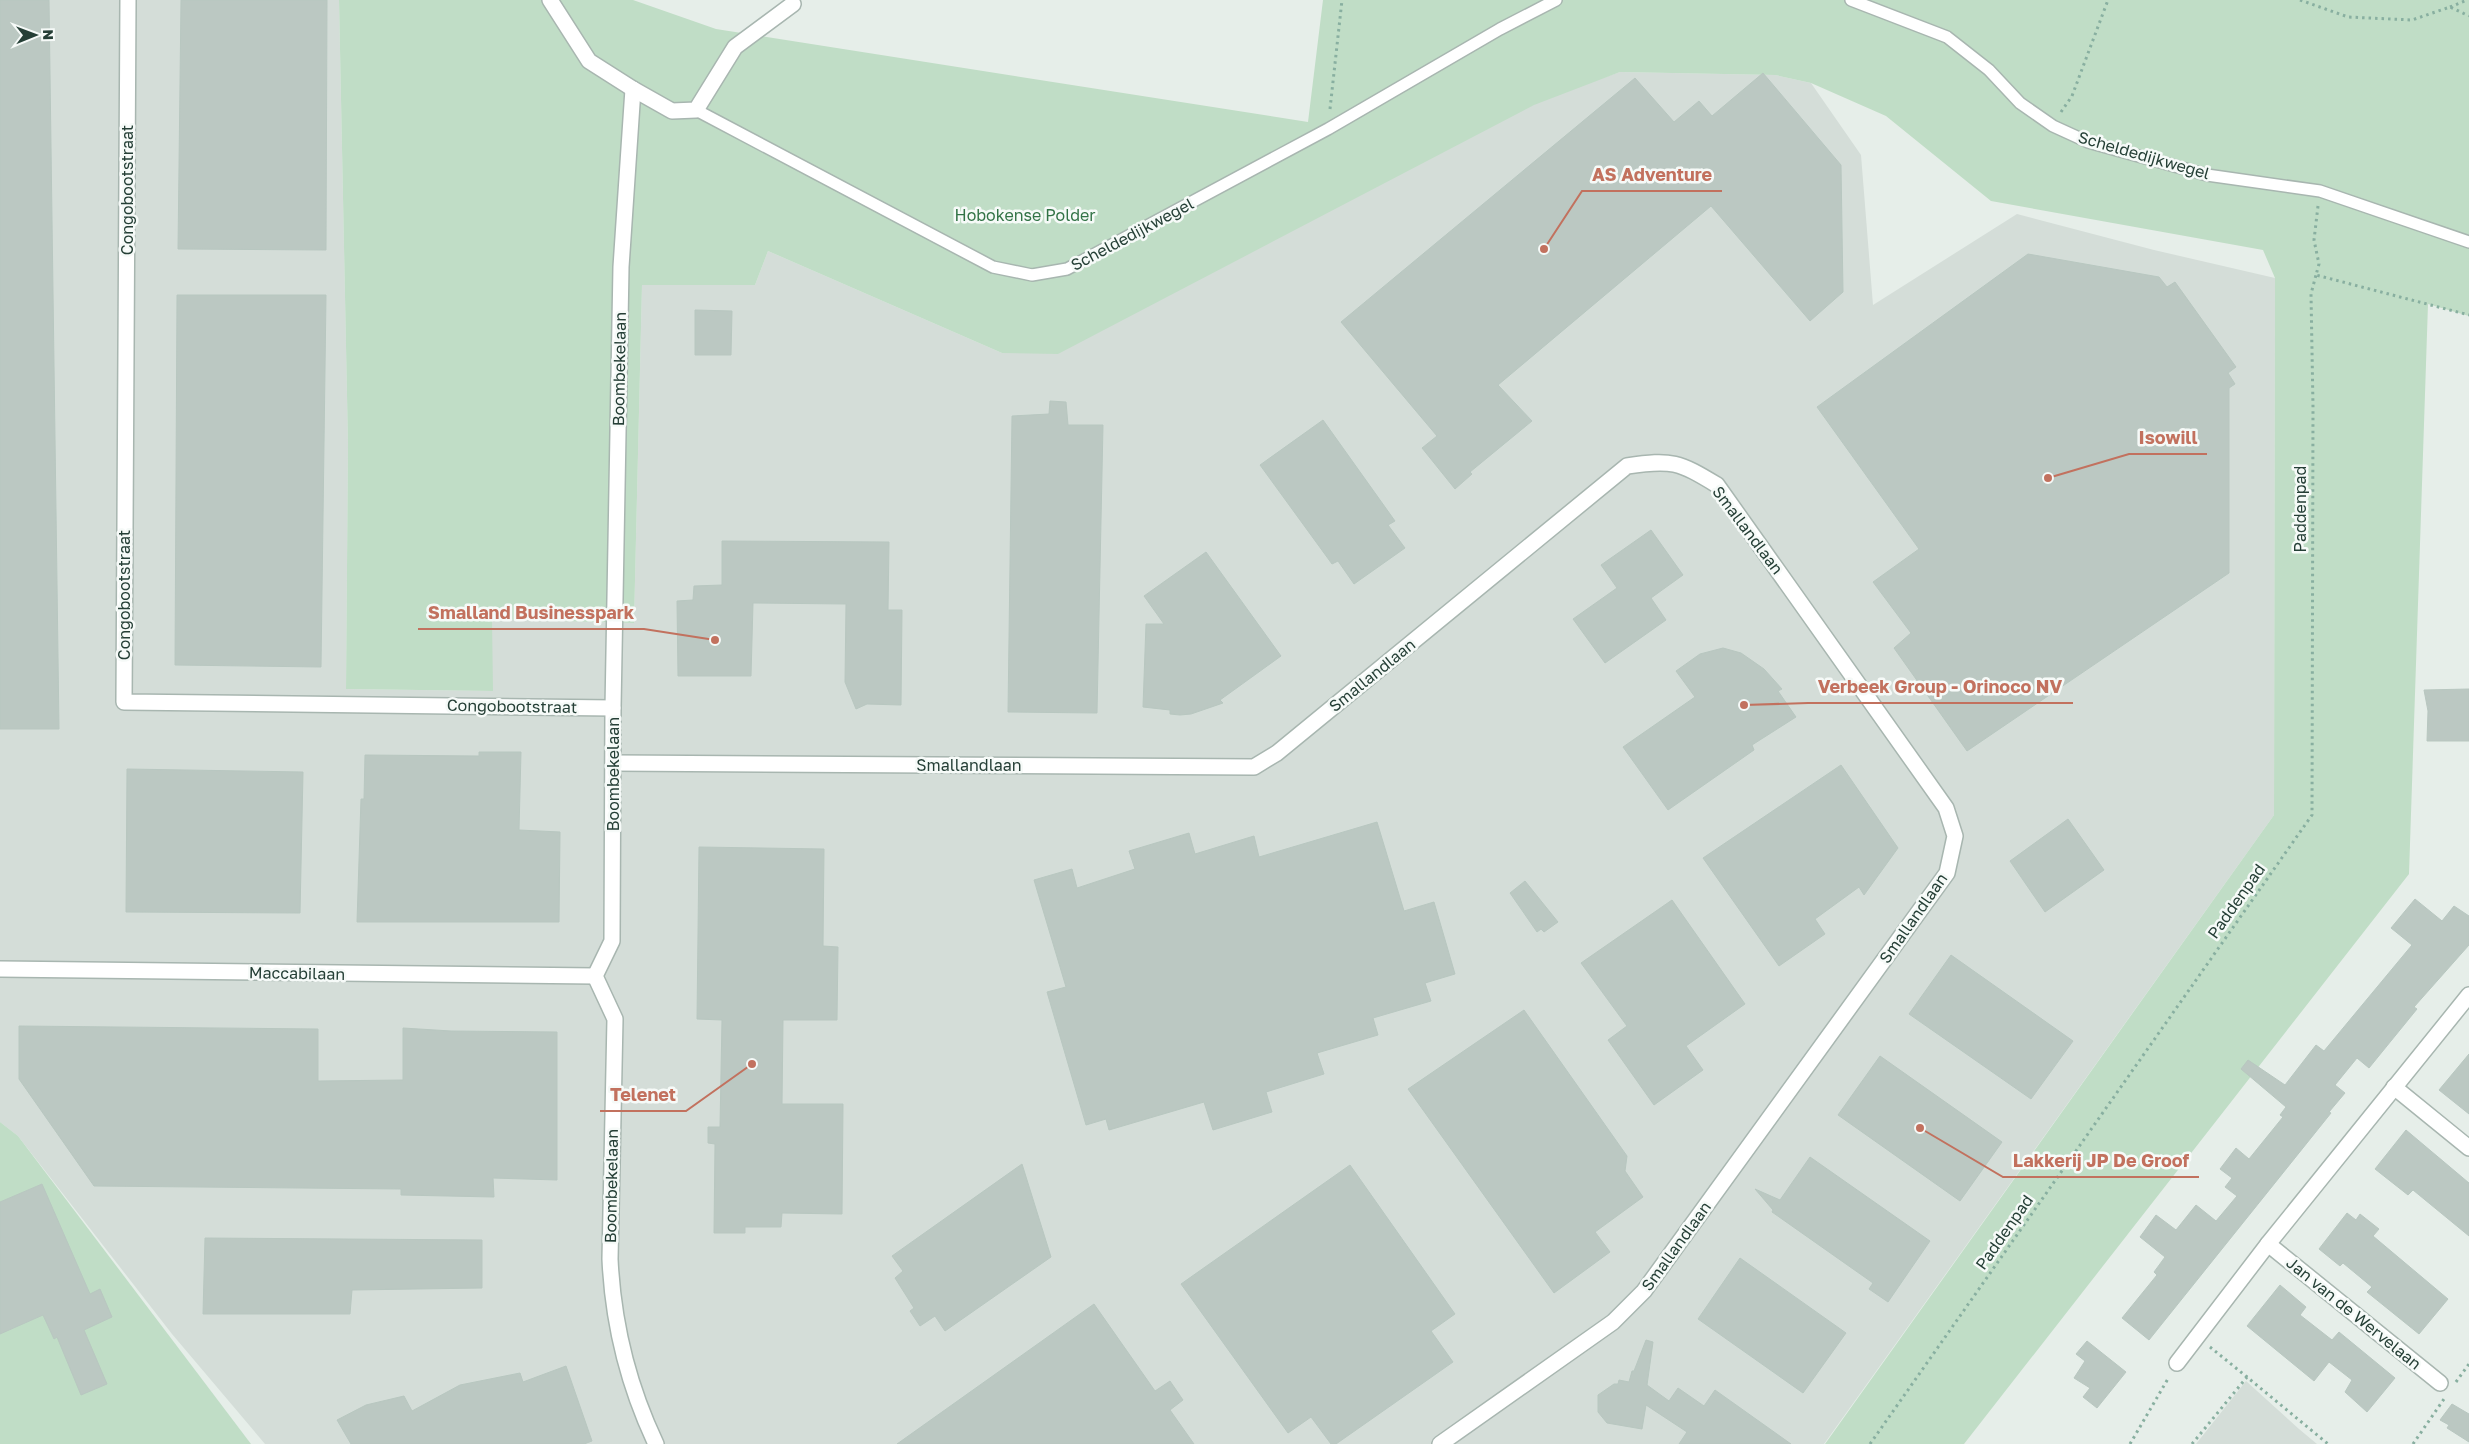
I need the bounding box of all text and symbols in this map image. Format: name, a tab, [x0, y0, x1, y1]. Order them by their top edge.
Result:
north arrow	[10, 10, 60, 60]
text: N	[40, 29, 57, 40]
street label: Congobootstraat	[117, 125, 137, 255]
street label: Scheldedijkwegel	[2076, 127, 2212, 183]
callout: AS Adventure	[1582, 158, 1722, 191]
text: AS Adventure	[1592, 163, 1712, 185]
street label: Scheldedijkwegel	[1067, 193, 1197, 275]
park label: Hobokense Polder	[954, 205, 1096, 225]
street label: Boombekelaan	[608, 312, 630, 426]
callout: Isowill	[2129, 421, 2207, 454]
text: Isowill	[2139, 426, 2197, 448]
street label: Paddenpad	[2290, 466, 2310, 552]
street label: Smallandlaan	[1708, 482, 1788, 578]
street label: Congobootstraat	[114, 530, 134, 660]
callout: Smalland Businesspark	[418, 596, 644, 629]
text: Smalland Businesspark	[428, 601, 635, 623]
street label: Smallandlaan	[1325, 634, 1419, 716]
callout: Verbeek Group - Orinoco NV	[1808, 670, 2073, 703]
text: Verbeek Group - Orinoco NV	[1818, 675, 2063, 697]
street label: Congobootstraat	[447, 695, 577, 717]
street label: Boombekelaan	[603, 717, 623, 831]
street label: Smallandlaan	[916, 755, 1022, 775]
street label: Paddenpad	[2203, 860, 2269, 942]
street label: Smallandlaan	[1875, 869, 1951, 967]
street label: Maccabilaan	[249, 962, 345, 984]
callout: Telenet	[600, 1078, 686, 1111]
text: Telenet	[610, 1083, 676, 1105]
street label: Boombekelaan	[600, 1129, 622, 1243]
callout: Lakkerij JP De Groof	[2003, 1144, 2199, 1177]
text: Lakkerij JP De Groof	[2013, 1149, 2190, 1171]
street label: Paddenpad	[1971, 1191, 2037, 1273]
street label: Smallandlaan	[1637, 1197, 1715, 1295]
street label: Jan van de Wervelaan	[2282, 1252, 2426, 1374]

